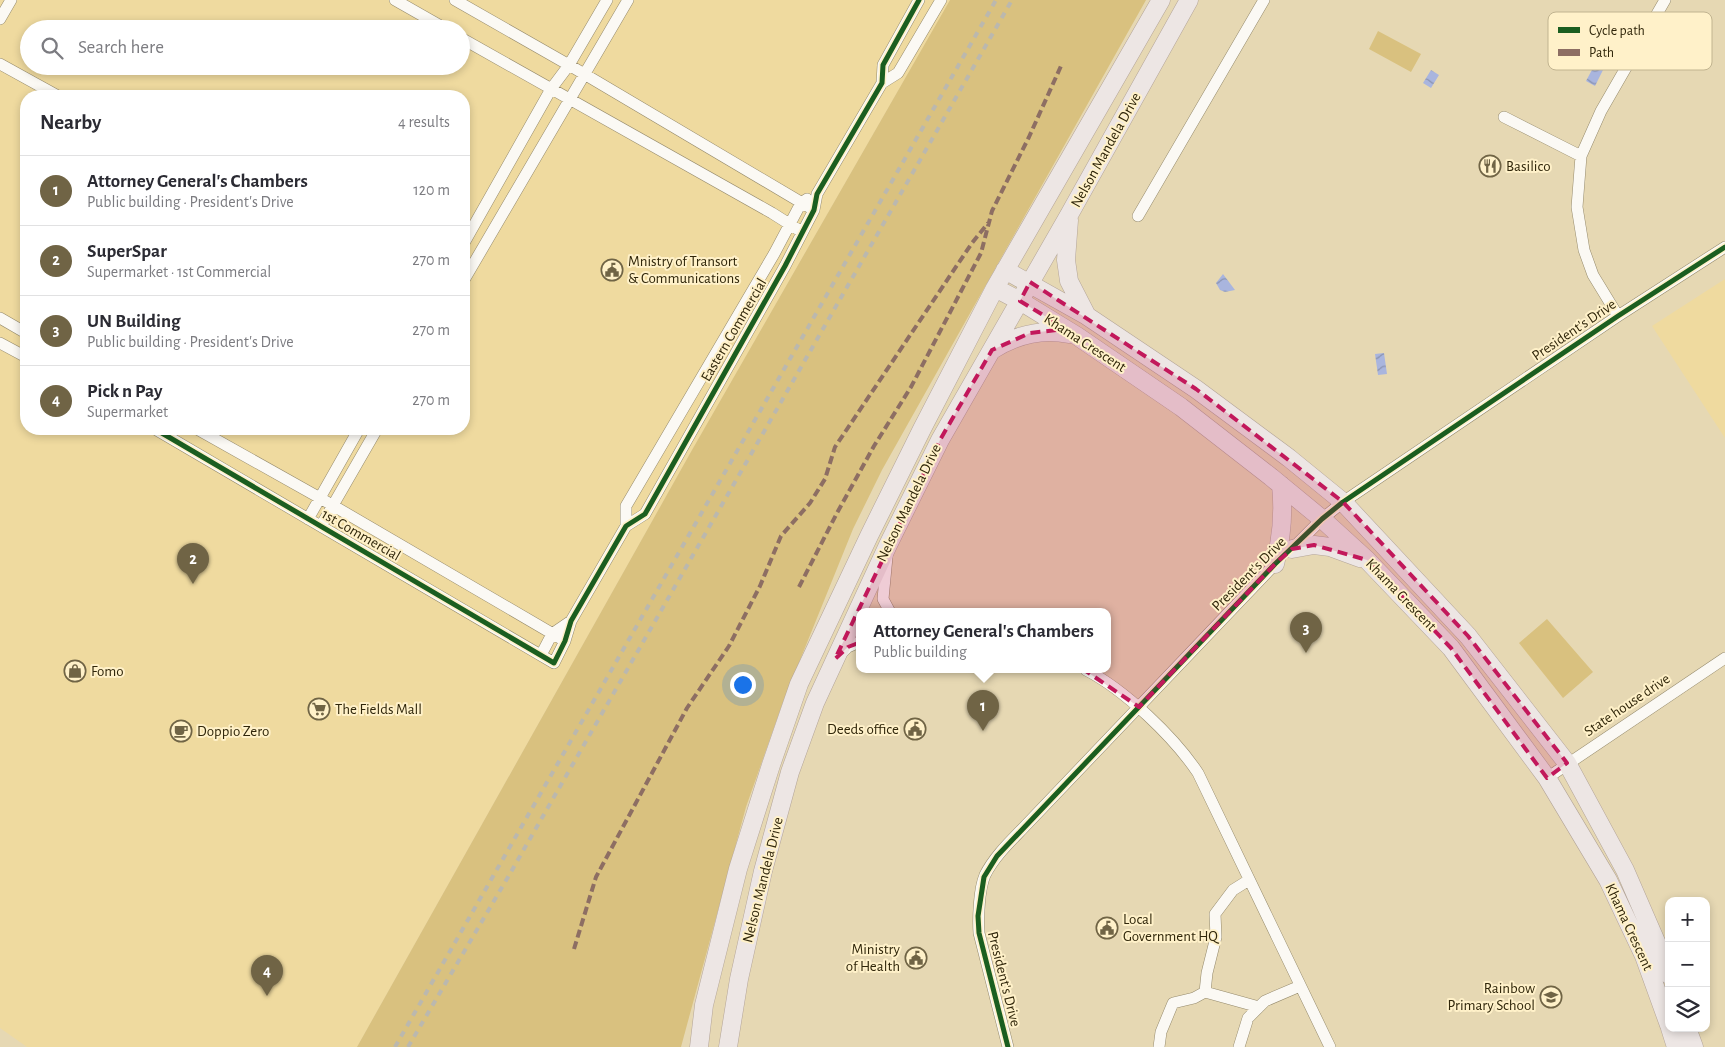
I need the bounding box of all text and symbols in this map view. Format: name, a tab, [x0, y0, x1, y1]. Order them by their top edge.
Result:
legend	[1548, 12, 1712, 70]
search box	[20, 20, 470, 75]
text: Cycle path	[1589, 24, 1645, 38]
icon: search	[38, 34, 66, 62]
text: Search here	[78, 38, 164, 57]
text: Path	[1589, 46, 1614, 60]
street label: Nelson Mandela Drive	[1068, 90, 1144, 210]
text: Nearby	[40, 112, 101, 133]
text: 4 results	[398, 114, 450, 130]
restaurant icon: Basilico	[1478, 154, 1502, 178]
place label: Basilico	[1506, 159, 1551, 174]
text: Attorney General's Chambers	[87, 172, 308, 191]
text: 1	[53, 182, 59, 198]
text: 120 m	[413, 182, 450, 198]
text: Public building · President's Drive	[87, 194, 294, 210]
text: SuperSpar	[87, 242, 167, 261]
text: 2	[52, 252, 60, 268]
text: 270 m	[412, 252, 450, 268]
place label: Mnistry of Transort & Communications	[628, 254, 740, 286]
public building icon: Mnistry of Transort & Communications	[600, 258, 624, 282]
text: Supermarket · 1st Commercial	[87, 264, 271, 280]
street label: Eastern Commercial	[698, 276, 770, 384]
street label: President's Drive	[1529, 296, 1619, 364]
street label: Khama Crescent	[1041, 311, 1129, 375]
text: UN Building	[87, 312, 181, 331]
text: 3	[53, 322, 59, 338]
text: 270 m	[412, 322, 450, 338]
text: Public building · President's Drive	[87, 334, 294, 350]
text: Pick n Pay	[87, 382, 162, 401]
text: 4	[52, 392, 60, 408]
text: 270 m	[412, 392, 450, 408]
text: Supermarket	[87, 404, 168, 420]
street label: Nelson Mandela Drive	[874, 442, 944, 564]
street label: 1st Commercial	[319, 506, 403, 564]
street label: President's Drive	[1209, 534, 1289, 614]
pin: 2	[177, 543, 209, 584]
street label: Khama Crescent	[1363, 556, 1439, 634]
popup	[856, 608, 1111, 673]
pin: 3	[1290, 612, 1322, 653]
text: Attorney General's Chambers	[873, 622, 1094, 641]
text: Public building	[873, 644, 967, 660]
shop icon: Fomo	[63, 659, 87, 683]
place label: Fomo	[91, 664, 124, 679]
street label: State house drive	[1581, 671, 1673, 739]
your location	[730, 672, 756, 698]
pin: 1	[967, 690, 999, 731]
supermarket icon: The Fields Mall	[307, 697, 331, 721]
place label: The Fields Mall	[335, 702, 422, 717]
public building icon: Deeds office	[903, 717, 927, 741]
cafe icon: Doppio Zero	[169, 719, 193, 743]
place label: Deeds office	[827, 722, 899, 737]
place label: Doppio Zero	[197, 724, 269, 739]
street label: Nelson Mandela Drive	[740, 816, 786, 944]
street label: Khama Crescent	[1602, 881, 1656, 973]
map controls	[1665, 897, 1710, 1032]
button: +	[1665, 897, 1710, 942]
place label: Local Government HQ	[1123, 912, 1219, 944]
public building icon: Local Government HQ	[1095, 916, 1119, 940]
street label: President's Drive	[985, 930, 1023, 1028]
place label: Ministry of Health	[846, 942, 901, 974]
button: −	[1665, 942, 1710, 987]
public building icon: Ministry of Health	[904, 946, 928, 970]
pin: 4	[251, 955, 283, 996]
place label: Rainbow Primary School	[1447, 981, 1535, 1013]
school or university icon: Rainbow Primary School	[1539, 985, 1563, 1009]
button: layers	[1665, 987, 1710, 1032]

